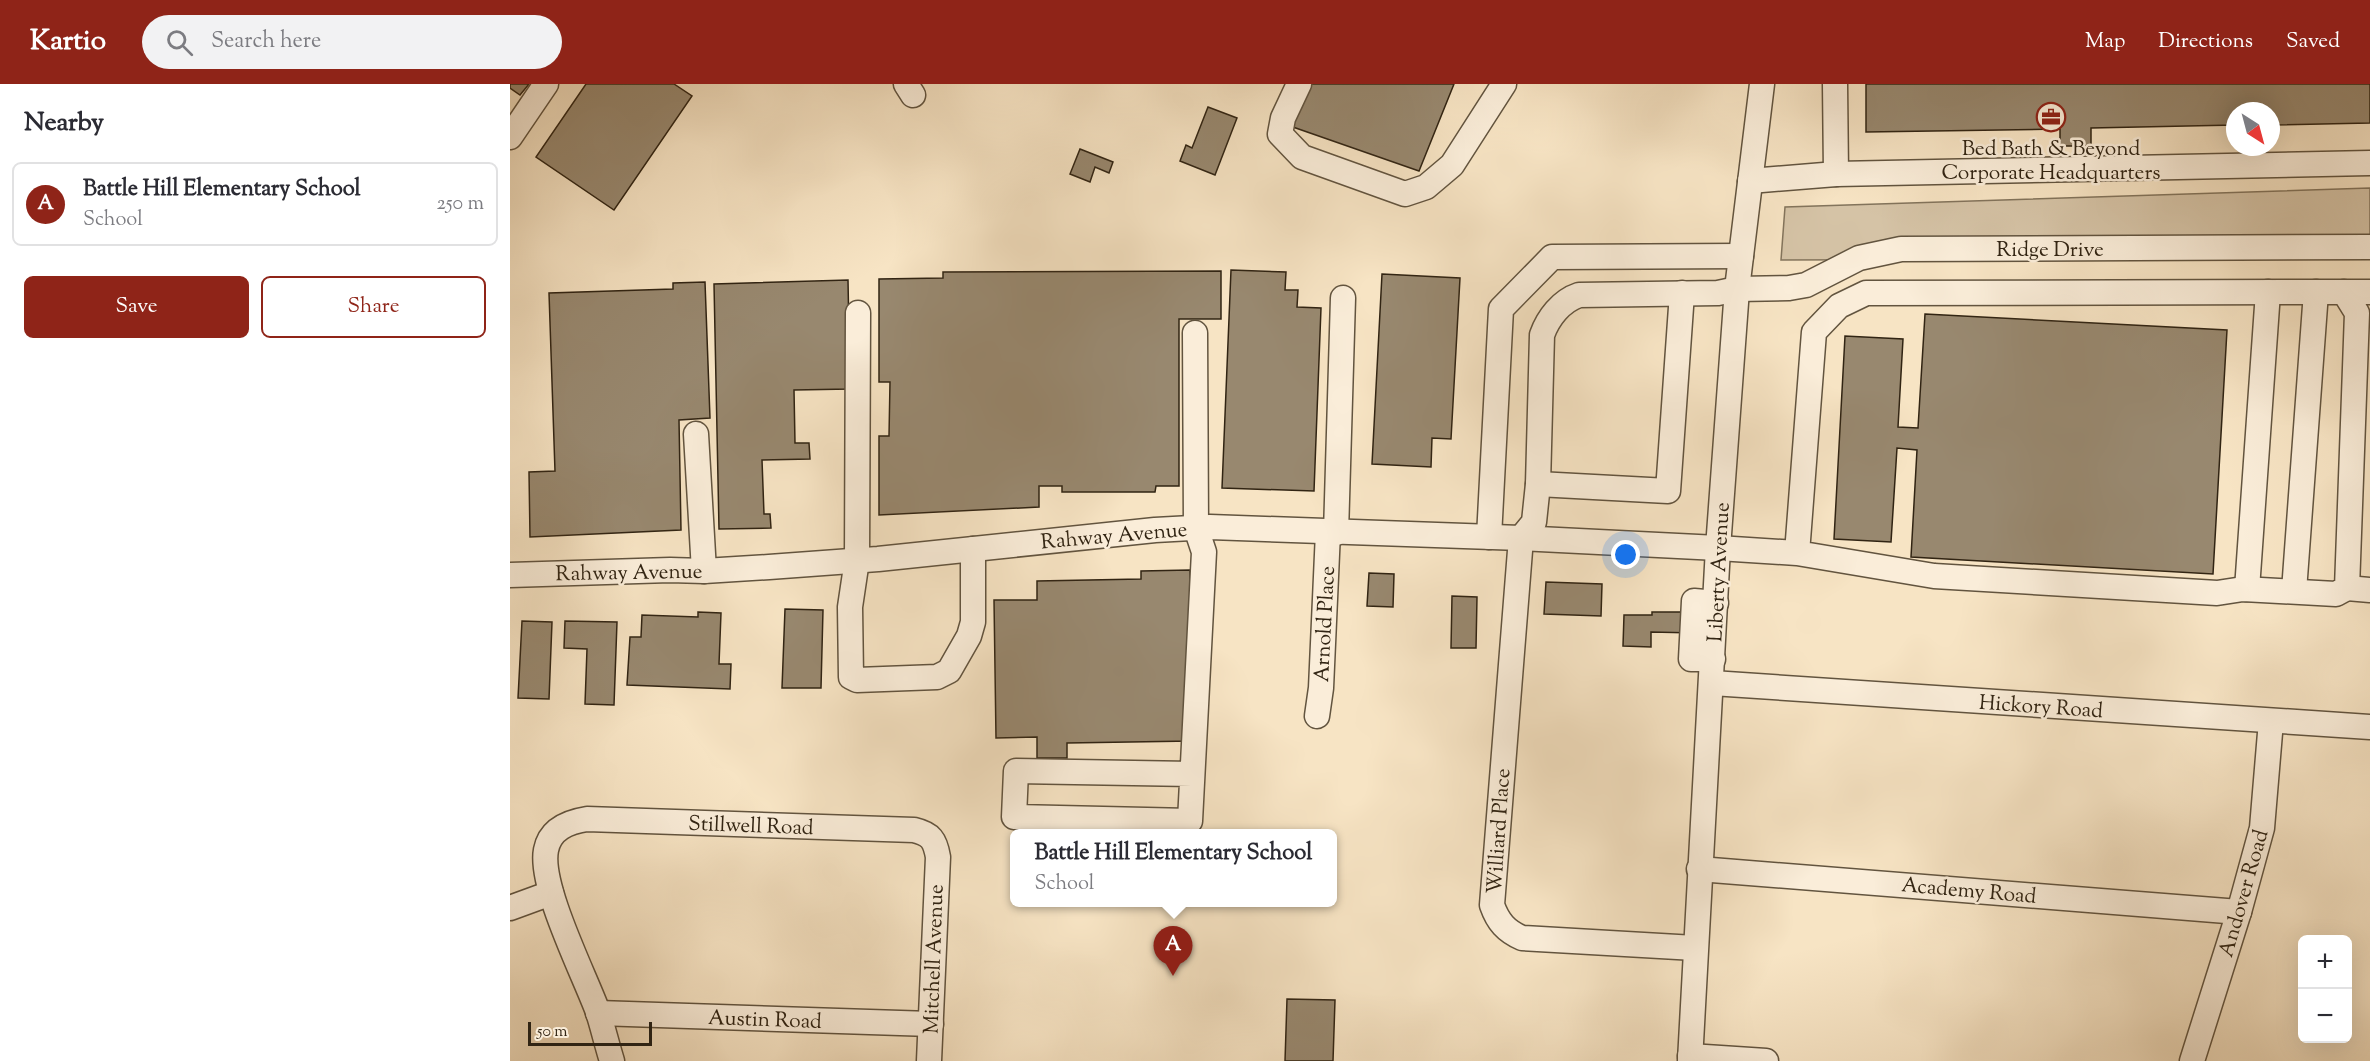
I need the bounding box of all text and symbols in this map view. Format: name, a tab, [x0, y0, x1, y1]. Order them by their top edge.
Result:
search box	[142, 15, 562, 69]
text: Kartio	[30, 22, 106, 62]
icon: search	[163, 26, 196, 59]
text: Search here	[211, 26, 321, 58]
text: Map	[2085, 27, 2125, 57]
text: Directions	[2158, 27, 2253, 57]
text: Saved	[2286, 27, 2340, 57]
office icon: Bed Bath & Beyond Corporate Headquarters	[2035, 101, 2067, 133]
north arrow	[2226, 102, 2280, 156]
text: Nearby	[24, 105, 104, 142]
place label: Bed Bath & Beyond Corporate Headquarters	[1941, 135, 2161, 189]
text: Battle Hill Elementary School	[83, 174, 361, 206]
text: A	[37, 190, 54, 219]
text: 250 m	[436, 190, 484, 219]
text: School	[83, 206, 143, 235]
street label: Ridge Drive	[1996, 236, 2104, 266]
button: Save	[24, 276, 249, 338]
button: Share	[261, 276, 486, 338]
street label: Liberty Avenue	[1701, 501, 1739, 643]
street label: Rahway Avenue	[1040, 516, 1189, 558]
your location	[1611, 540, 1640, 569]
street label: Rahway Avenue	[555, 558, 703, 590]
street label: Arnold Place	[1308, 565, 1344, 683]
street label: Hickory Road	[1978, 689, 2104, 727]
street label: Williard Place	[1481, 767, 1519, 895]
street label: Stillwell Road	[688, 810, 814, 844]
street label: Andover Road	[2212, 826, 2278, 961]
popup	[1010, 829, 1337, 907]
text: Battle Hill Elementary School	[1035, 838, 1312, 870]
text: School	[1035, 870, 1094, 899]
street label: Academy Road	[1900, 871, 2038, 913]
street label: Mitchell Avenue	[917, 884, 953, 1034]
pin: A	[1154, 926, 1192, 976]
map controls	[2298, 935, 2352, 1043]
button: +	[2298, 935, 2352, 989]
button: −	[2298, 989, 2352, 1043]
street label: Austin Road	[707, 1004, 823, 1038]
scale bar	[528, 1019, 652, 1046]
text: 50 m	[537, 1021, 568, 1044]

